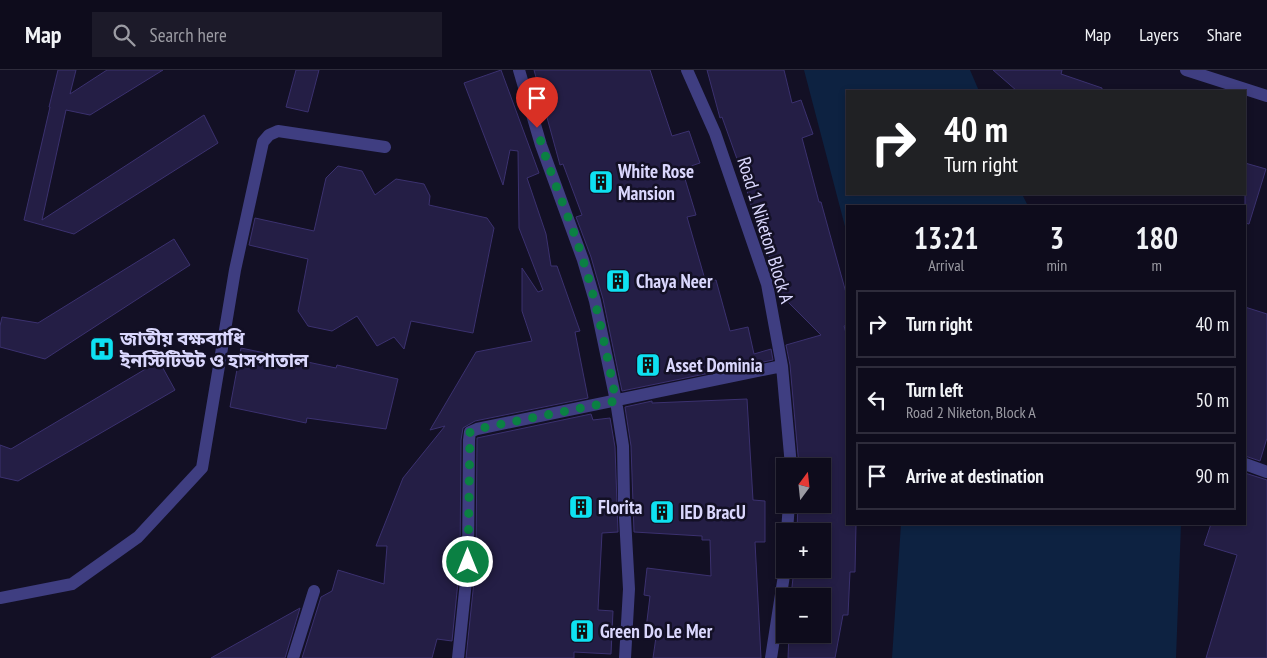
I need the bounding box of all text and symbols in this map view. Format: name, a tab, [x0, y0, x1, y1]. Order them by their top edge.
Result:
search box	[92, 12, 442, 57]
text: Map	[25, 19, 62, 50]
icon: search	[110, 21, 138, 49]
text: Search here	[150, 23, 227, 47]
text: Map	[1085, 23, 1111, 46]
text: Layers	[1139, 23, 1179, 46]
text: Share	[1207, 23, 1242, 46]
pin	[516, 77, 558, 128]
icon: arrive	[523, 84, 551, 112]
text: 40 m	[944, 106, 1008, 152]
icon: right	[861, 110, 926, 175]
text: Turn right	[944, 150, 1018, 178]
street label: Road 1 Niketon Block A	[732, 154, 800, 306]
place label: White Rose Mansion	[617, 159, 694, 205]
building icon: White Rose Mansion	[588, 169, 614, 195]
text: 13:21	[914, 218, 979, 257]
text: 3	[1050, 218, 1064, 257]
text: 180	[1135, 218, 1178, 257]
text: Arrival	[928, 255, 964, 275]
text: min	[1046, 255, 1067, 275]
text: m	[1151, 255, 1162, 275]
building icon: Chaya Neer	[605, 268, 631, 294]
place label: Chaya Neer	[636, 269, 713, 293]
icon: right	[863, 310, 891, 338]
text: Turn right	[906, 312, 972, 336]
text: 40 m	[1196, 312, 1229, 336]
place label: জাতীয় বক্ষব্যাধি ইনস্টিটিউট ও হাসপাতাল	[119, 326, 309, 372]
hospital icon: জাতীয় বক্ষব্যাধি ইনস্টিটিউট ও হাসপাতাল	[89, 336, 115, 362]
building icon: Asset Dominia	[635, 352, 661, 378]
place label: Asset Dominia	[665, 353, 763, 377]
text: Turn left	[906, 378, 963, 402]
icon: left	[863, 386, 891, 414]
text: 50 m	[1196, 388, 1229, 412]
text: Road 2 Niketon, Block A	[906, 402, 1036, 422]
north arrow	[776, 458, 831, 512]
map controls	[776, 458, 831, 643]
icon: arrive	[863, 462, 891, 490]
text: Arrive at destination	[906, 464, 1044, 488]
text: 90 m	[1196, 464, 1229, 488]
building icon: Florita	[568, 494, 594, 520]
place label: Florita	[598, 495, 642, 519]
building icon: IED BracU	[649, 499, 675, 525]
place label: IED BracU	[680, 500, 746, 524]
button: +	[776, 523, 831, 578]
position arrow	[441, 535, 493, 587]
button: −	[776, 588, 831, 643]
building icon: Green Do Le Mer	[569, 618, 595, 644]
place label: Green Do Le Mer	[600, 619, 713, 643]

